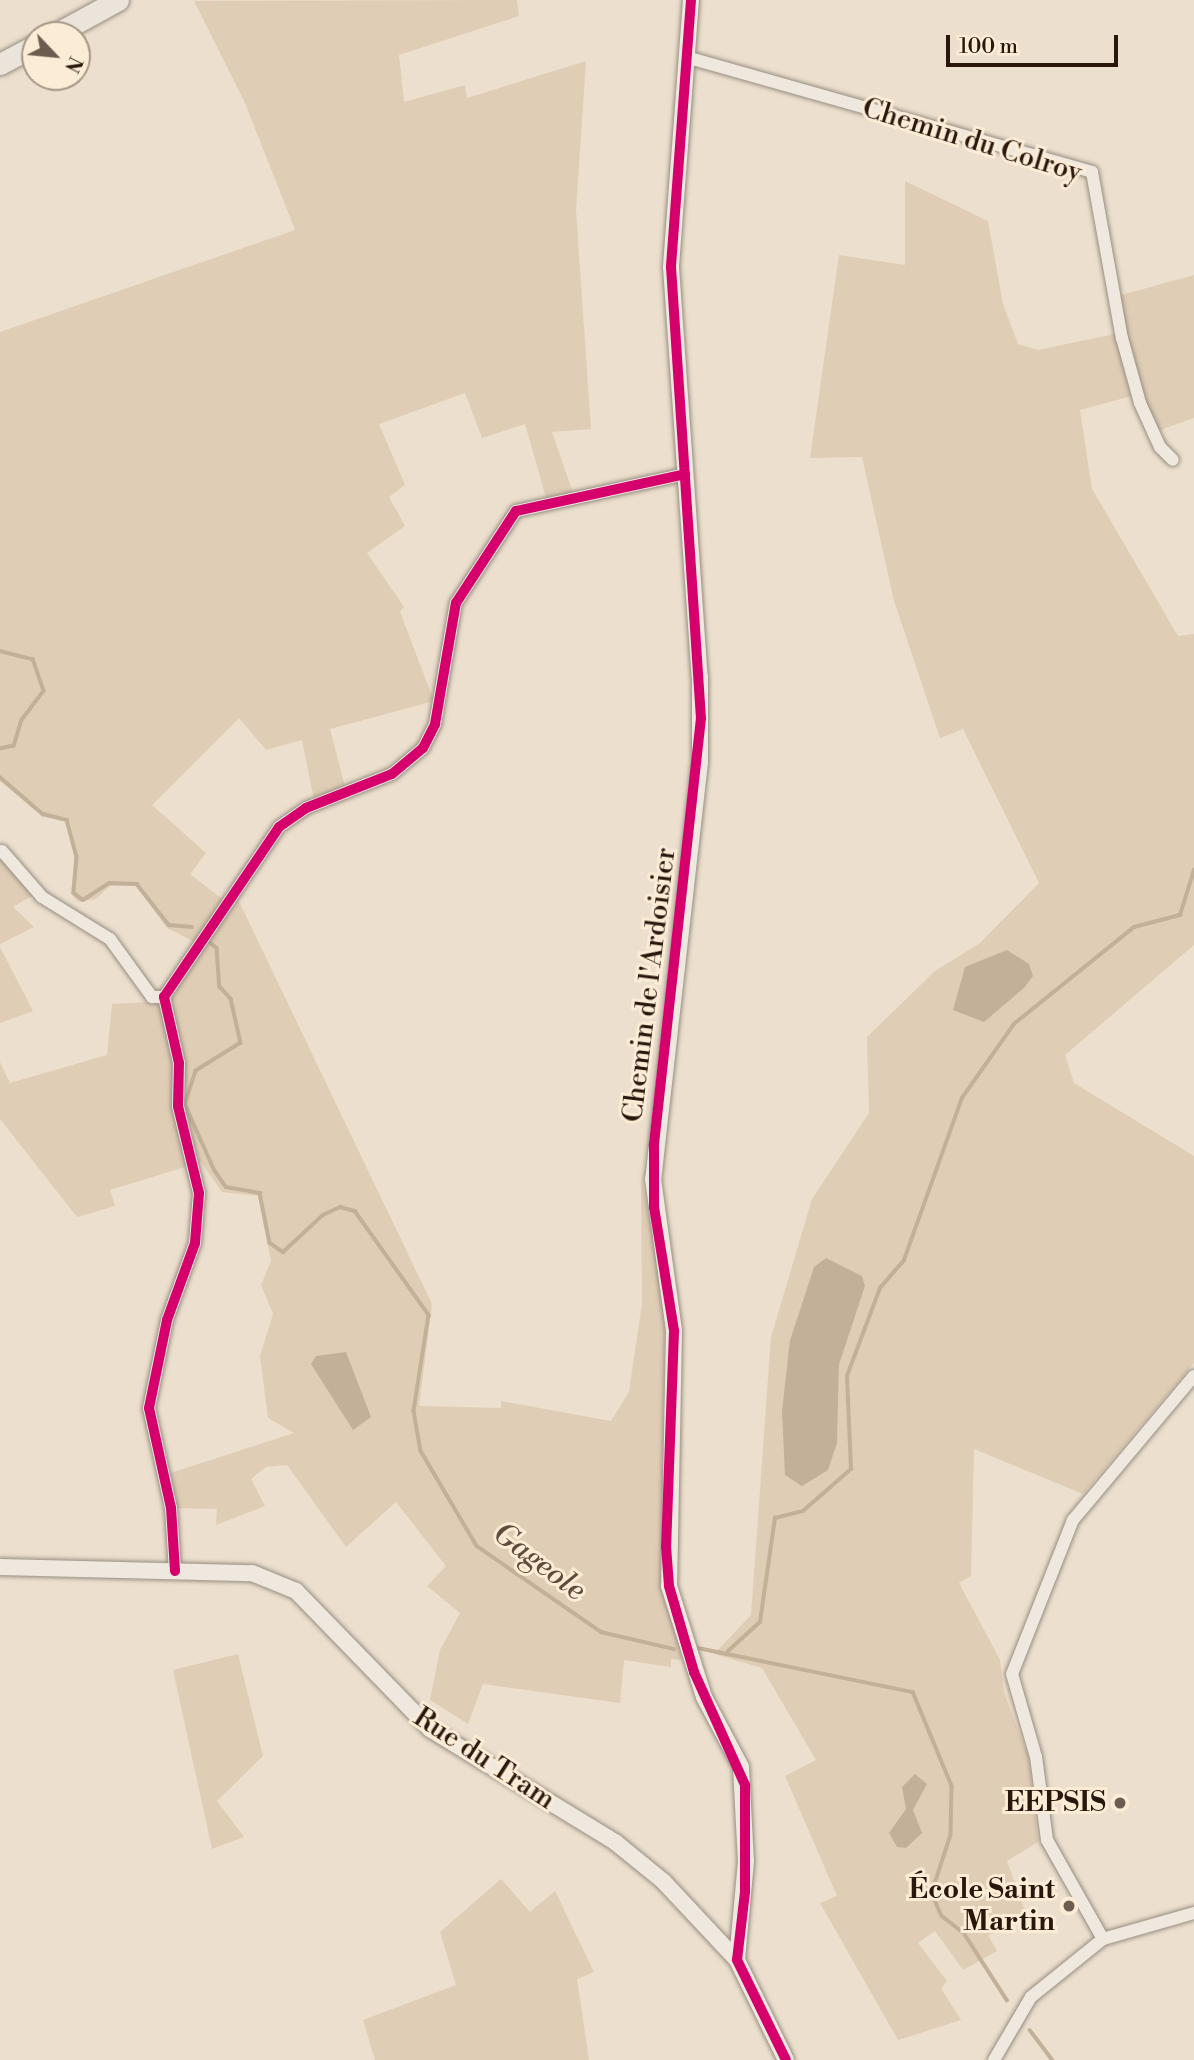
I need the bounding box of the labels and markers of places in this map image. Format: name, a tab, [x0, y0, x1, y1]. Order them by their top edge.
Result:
place label: EEPSIS	[1005, 1786, 1106, 1820]
marker: EEPSIS	[1112, 1795, 1128, 1811]
place label: École Saint Martin	[909, 1873, 1055, 1939]
marker: École Saint Martin	[1061, 1898, 1077, 1914]

